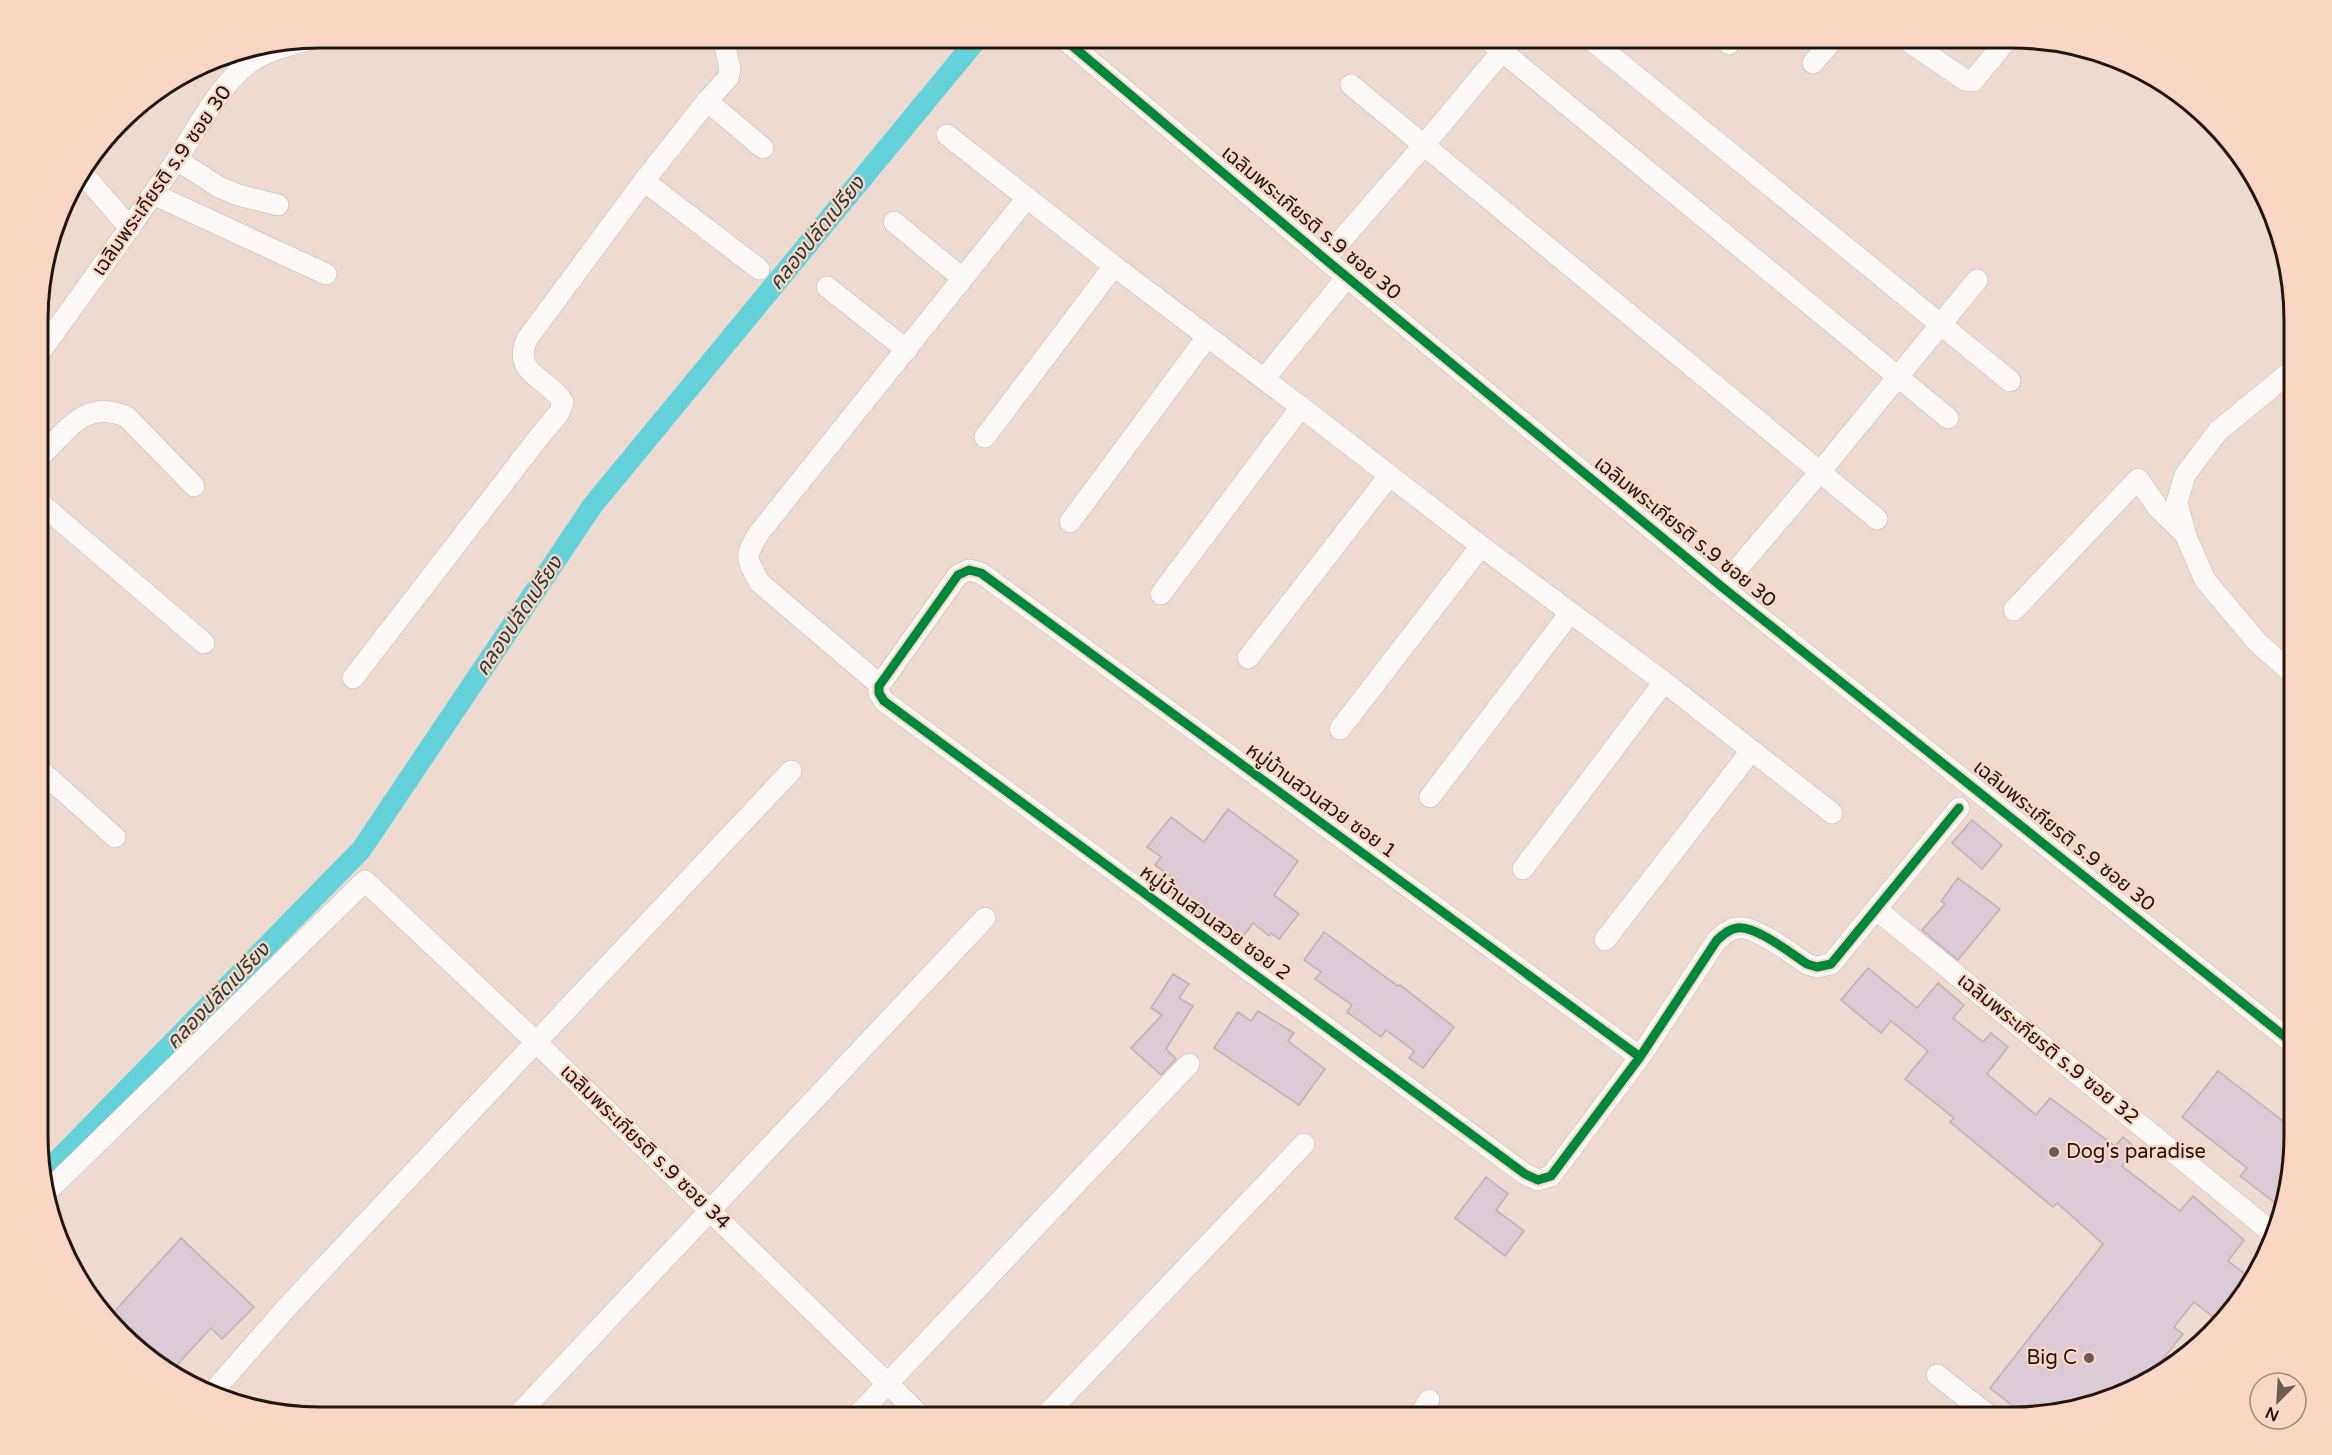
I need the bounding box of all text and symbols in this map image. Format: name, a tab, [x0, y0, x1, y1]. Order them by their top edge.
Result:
street label: เฉลิมพระเกียรติ ร.9 ซอย 30	[87, 81, 237, 281]
street label: เฉลิมพระเกียรติ ร.9 ซอย 30	[1216, 141, 1406, 305]
water label: คลองปลัดเปรียง	[764, 170, 871, 295]
street label: เฉลิมพระเกียรติ ร.9 ซอย 30	[1589, 451, 1781, 613]
water label: คลองปลัดเปรียง	[470, 550, 569, 680]
street label: หมู่บ้านสวนสวย ซอย 1	[1241, 738, 1401, 864]
street label: เฉลิมพระเกียรติ ร.9 ซอย 30	[1968, 755, 2160, 917]
street label: หมู่บ้านสวนสวย ซอย 2	[1135, 860, 1295, 986]
water label: คลองปลัดเปรียง	[161, 936, 276, 1055]
street label: เฉลิมพระเกียรติ ร.9 ซอย 32	[1952, 968, 2144, 1130]
street label: เฉลิมพระเกียรติ ร.9 ซอย 34	[555, 1060, 735, 1234]
place label: Dog's paradise	[2066, 1140, 2206, 1164]
marker: Dog's paradise	[2047, 1145, 2061, 1159]
place label: Big C	[2027, 1346, 2077, 1370]
marker: Big C	[2082, 1351, 2096, 1365]
north arrow	[2248, 1371, 2308, 1431]
text: N	[2262, 1402, 2282, 1426]

